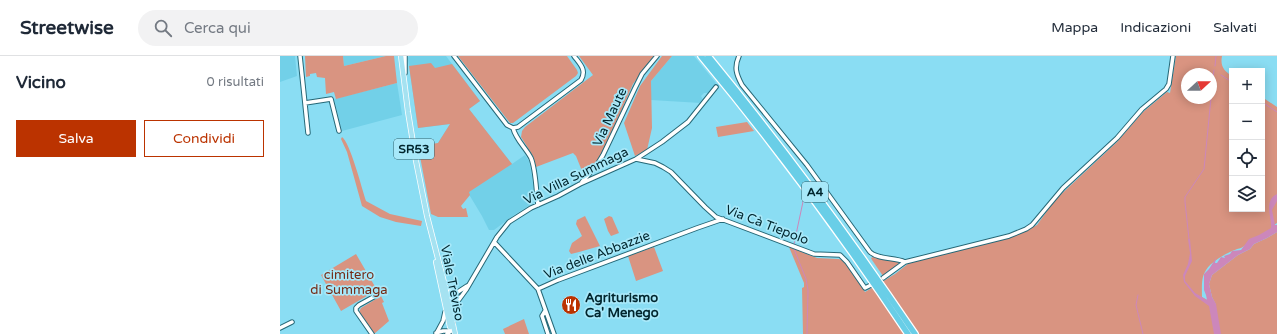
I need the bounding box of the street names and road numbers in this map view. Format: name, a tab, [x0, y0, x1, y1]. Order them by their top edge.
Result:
street label: Via Maute	[589, 85, 631, 149]
road number: SR53	[394, 139, 434, 159]
street label: Via Villa Summaga	[521, 144, 631, 208]
road number: A4	[802, 182, 828, 202]
street label: Via Cà Tiepolo	[723, 202, 811, 248]
street label: Via delle Abbazzie	[542, 227, 652, 283]
street label: Viale Treviso	[437, 244, 467, 322]

